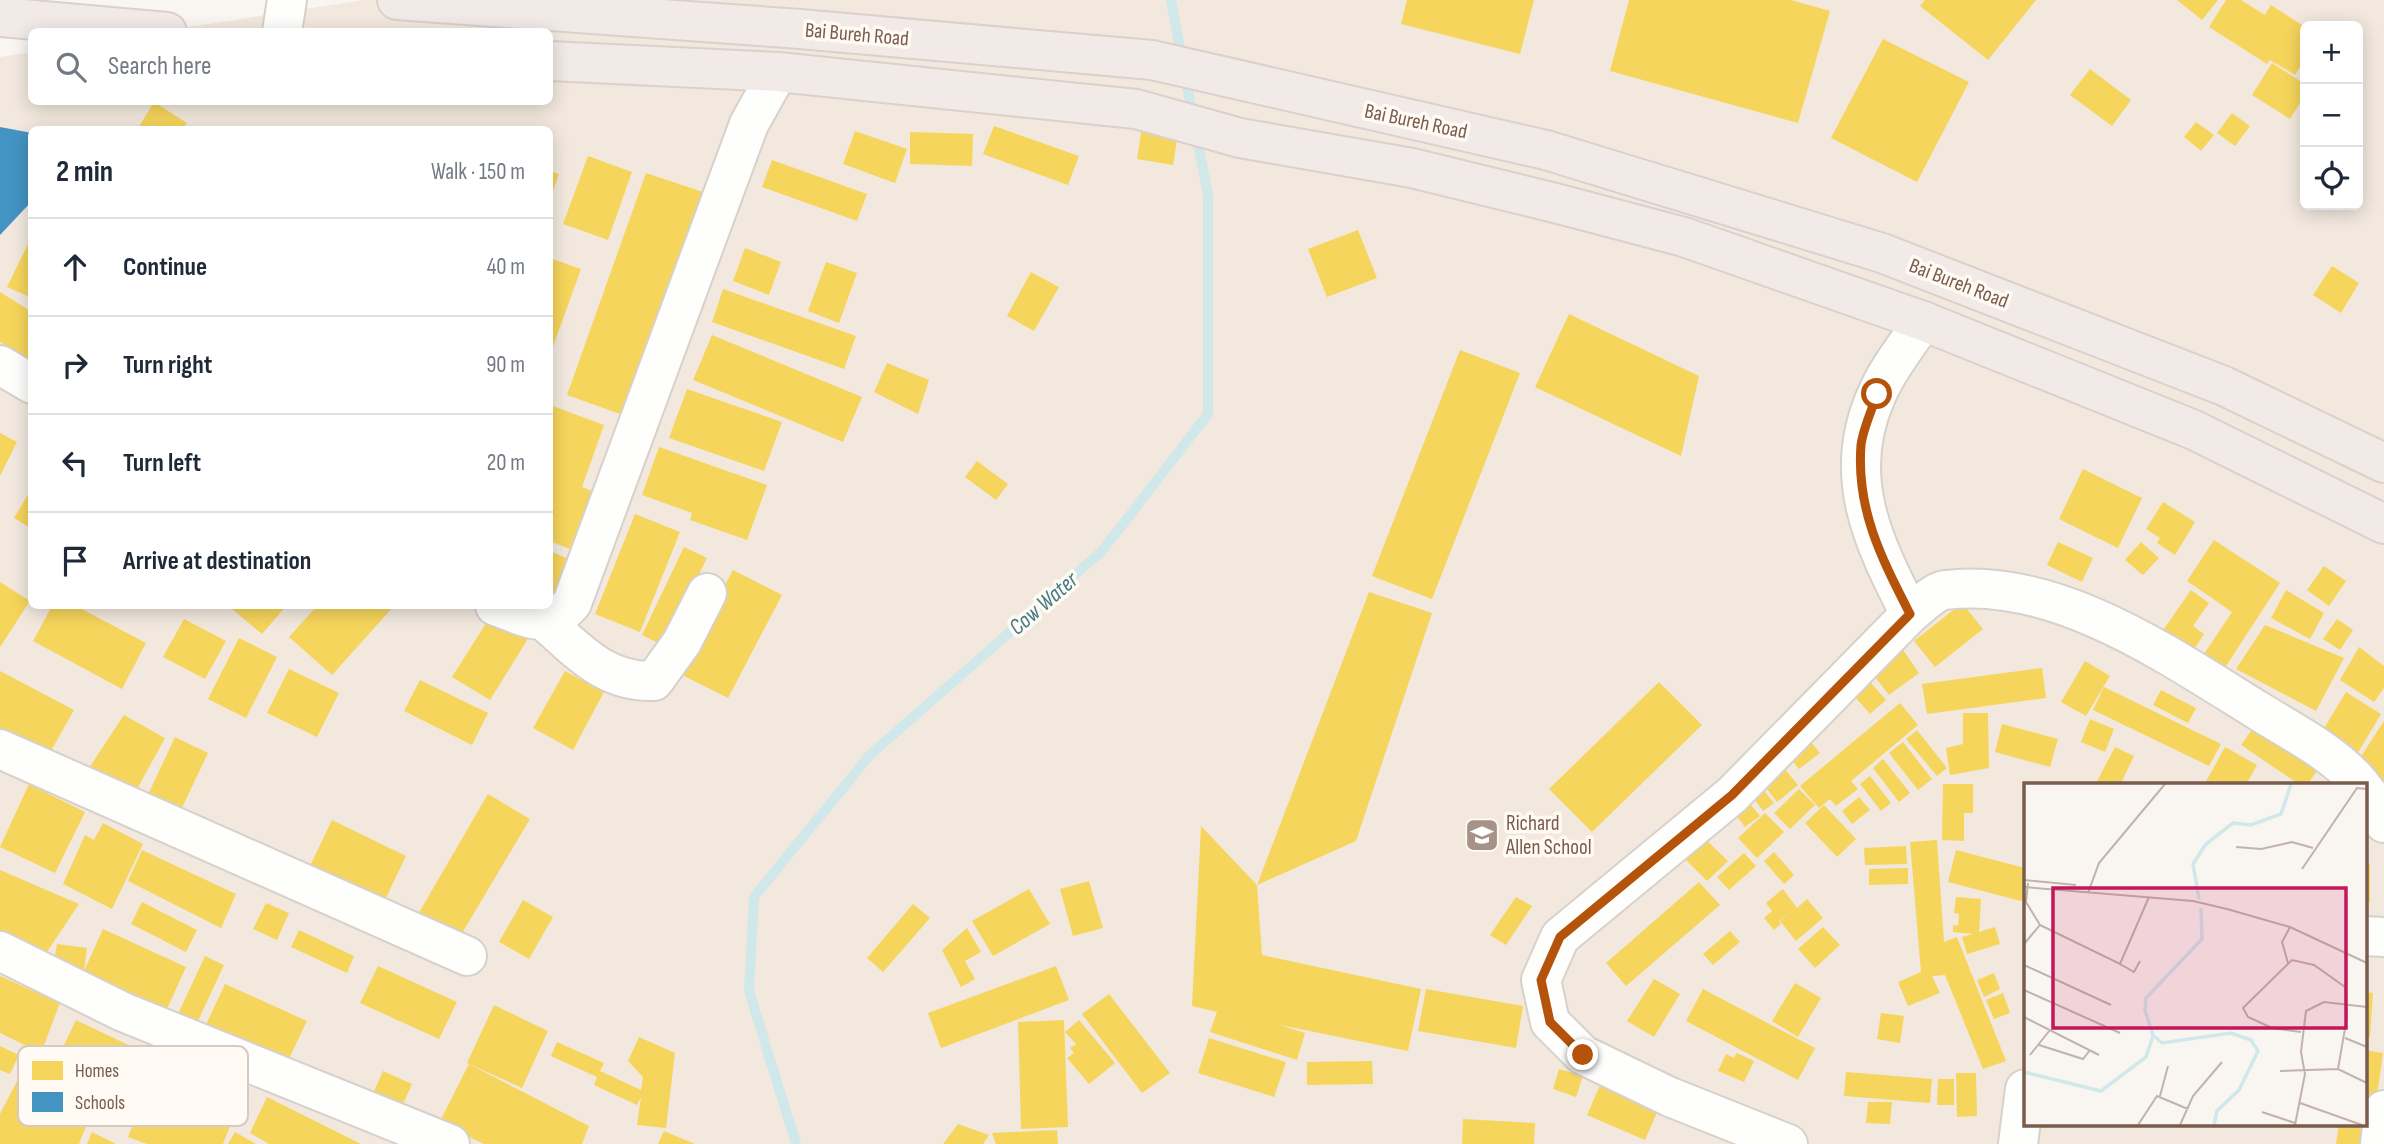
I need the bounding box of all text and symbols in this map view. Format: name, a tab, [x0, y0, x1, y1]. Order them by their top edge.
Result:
street label: Bai Bureh Road	[804, 17, 910, 51]
map controls	[2300, 21, 2363, 210]
button: +	[2300, 21, 2363, 84]
search box	[28, 28, 553, 105]
icon: search	[52, 48, 90, 86]
text: Search here	[108, 51, 211, 82]
button: −	[2300, 84, 2363, 147]
street label: Bai Bureh Road	[1362, 98, 1470, 145]
button: locate	[2300, 147, 2363, 210]
text: 2 min	[56, 154, 113, 190]
text: Walk · 150 m	[431, 158, 525, 186]
icon: ahead	[56, 248, 94, 286]
text: Continue	[123, 252, 207, 283]
text: 40 m	[487, 253, 525, 281]
street label: Bai Bureh Road	[1906, 253, 2012, 314]
icon: right	[56, 346, 94, 384]
text: Turn right	[123, 350, 212, 381]
text: 90 m	[486, 351, 525, 379]
route start	[1861, 378, 1892, 409]
icon: left	[56, 444, 94, 482]
text: Turn left	[123, 448, 201, 479]
text: 20 m	[487, 449, 525, 477]
icon: arrive	[56, 542, 94, 580]
text: Arrive at destination	[123, 546, 311, 577]
water label: Cow Water	[1003, 565, 1085, 641]
inset map	[2024, 783, 2366, 1126]
place label: Richard Allen School	[1505, 811, 1592, 860]
school or university icon: Richard Allen School	[1463, 816, 1501, 854]
route end	[1567, 1039, 1598, 1070]
legend	[18, 1046, 248, 1126]
text: Homes	[75, 1060, 119, 1083]
text: Schools	[75, 1092, 125, 1115]

